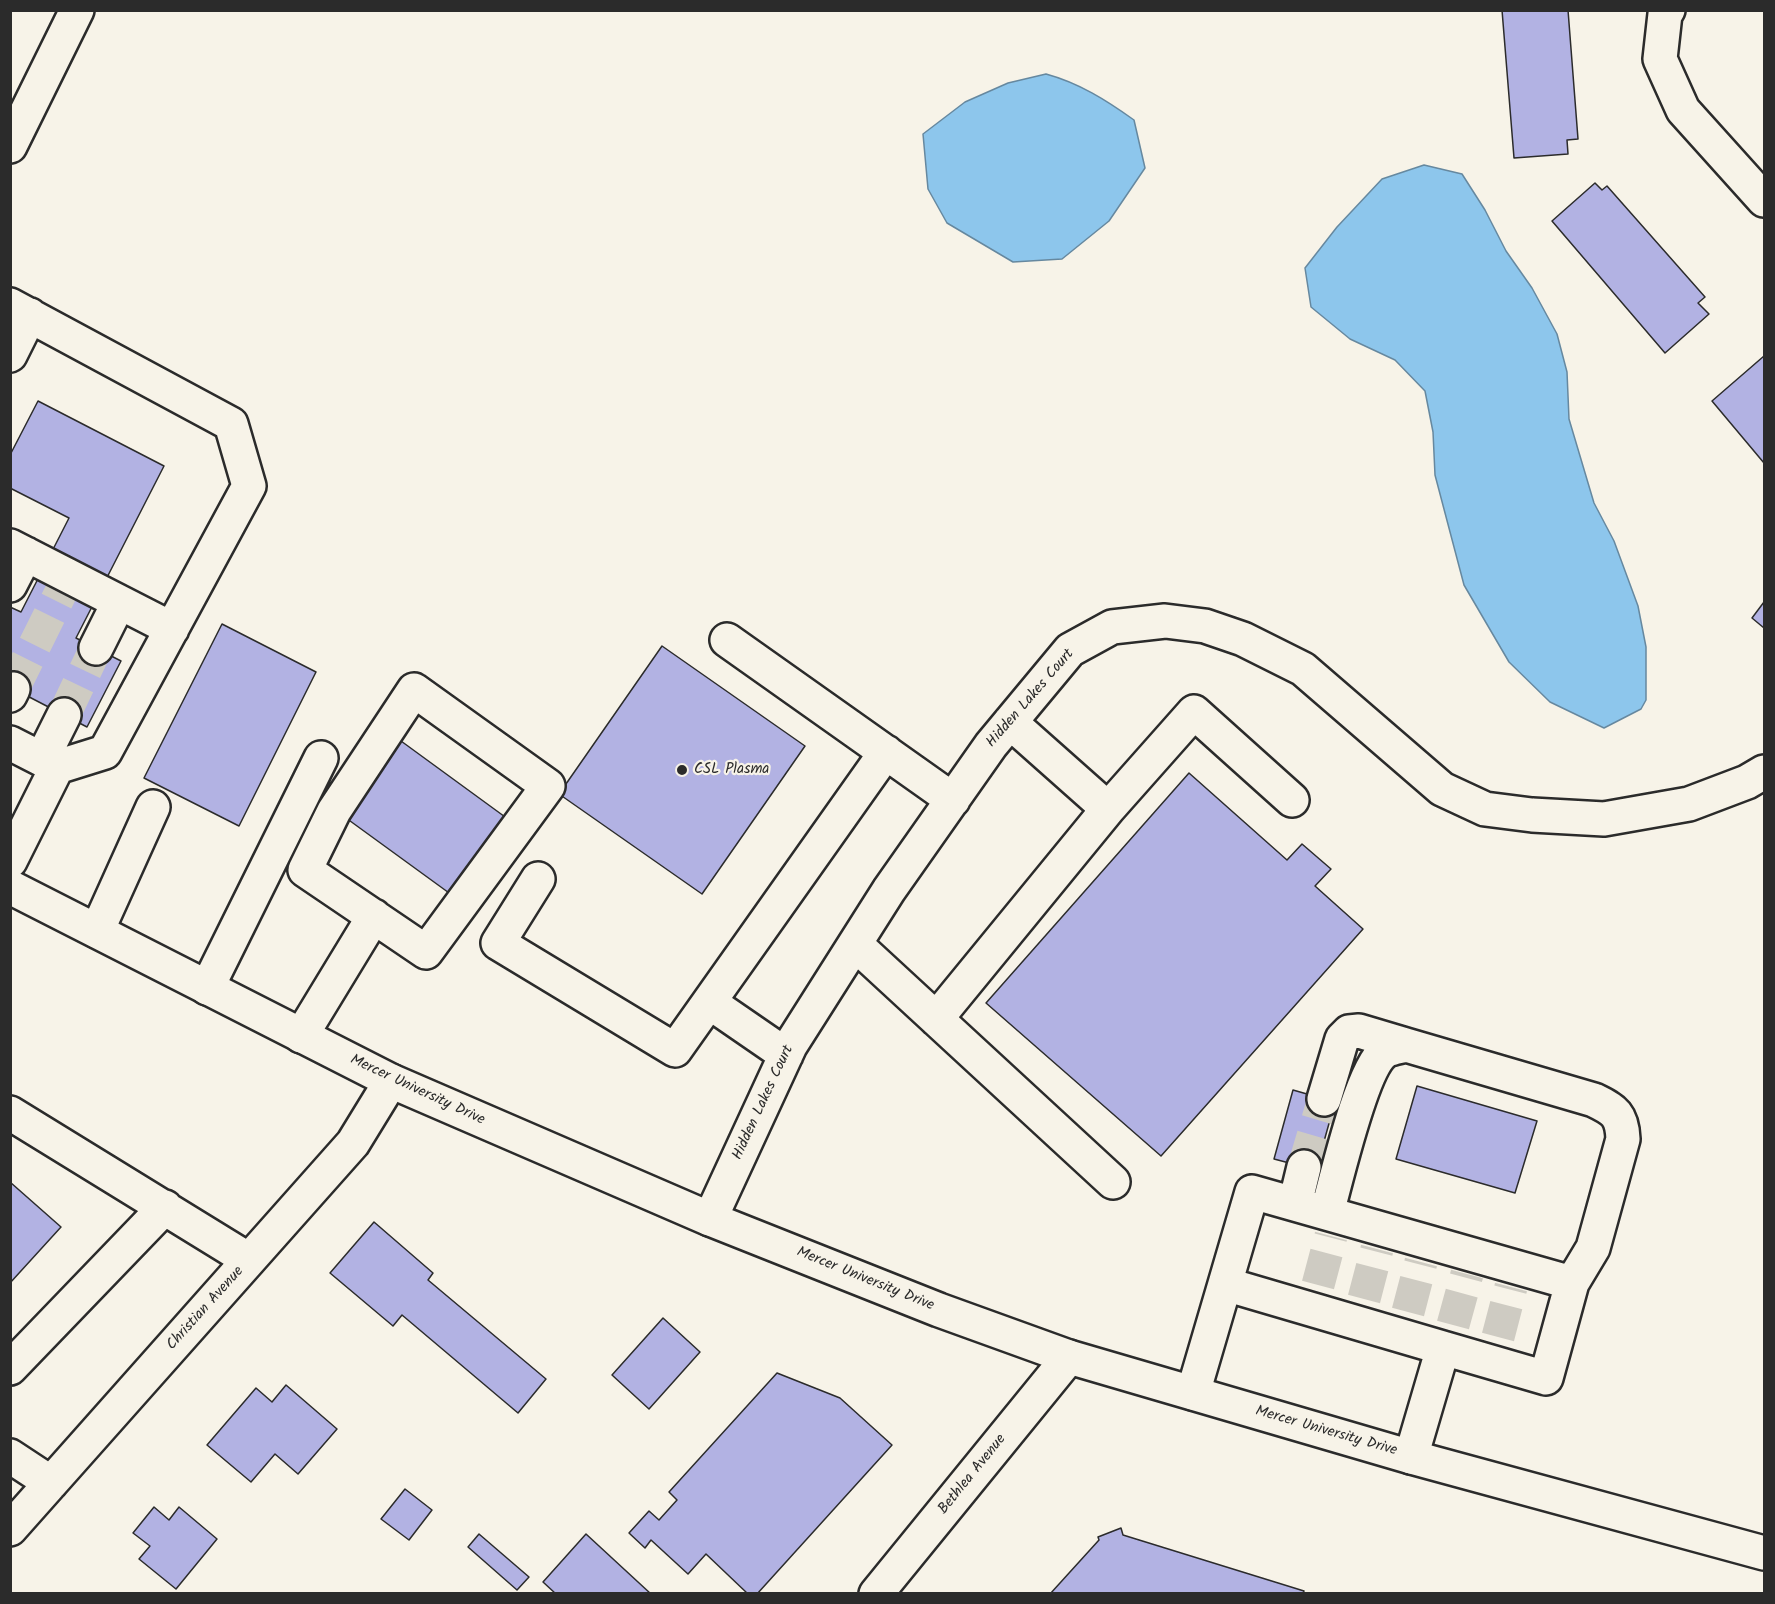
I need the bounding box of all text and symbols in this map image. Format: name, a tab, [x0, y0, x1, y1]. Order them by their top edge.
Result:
street label: Hidden Lakes Court	[983, 646, 1079, 752]
place label: CSL Plasma	[694, 761, 769, 779]
marker: CSL Plasma	[675, 763, 689, 777]
street label: Hidden Lakes Court	[730, 1043, 798, 1163]
street label: Mercer University Drive	[347, 1052, 487, 1130]
street label: Mercer University Drive	[794, 1244, 936, 1316]
street label: Christian Avenue	[164, 1263, 248, 1355]
street label: Mercer University Drive	[1253, 1403, 1399, 1461]
street label: Bethlea Avenue	[935, 1431, 1011, 1519]

